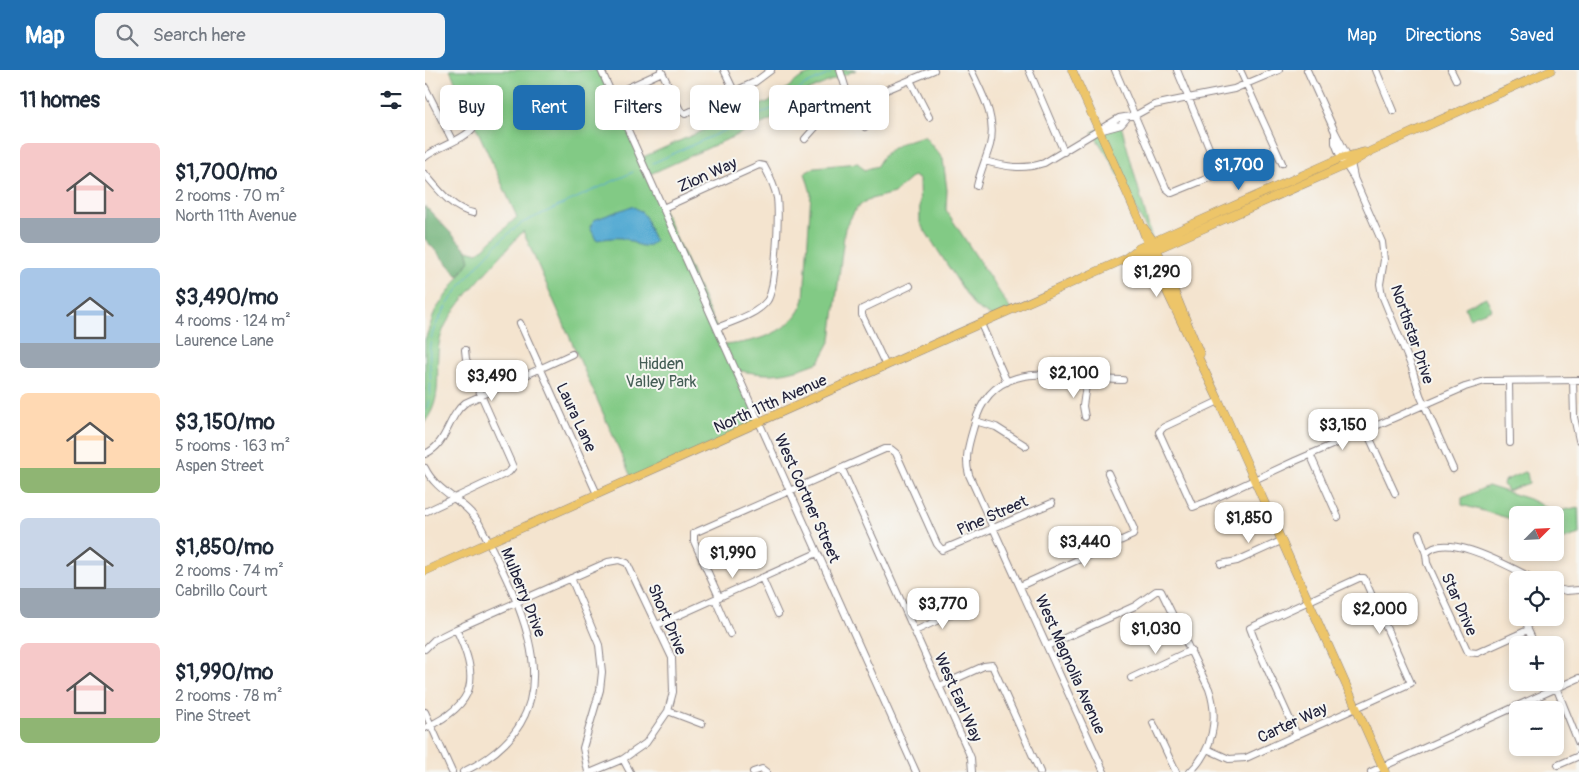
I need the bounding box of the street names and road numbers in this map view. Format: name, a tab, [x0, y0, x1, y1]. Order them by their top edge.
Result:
street label: Zion Way	[675, 153, 740, 197]
street label: Northstar Drive	[1386, 282, 1438, 387]
street label: North 11th Avenue	[711, 370, 830, 438]
street label: Laura Lane	[551, 380, 601, 455]
street label: West Cortner Street	[770, 431, 845, 566]
street label: Pine Street	[954, 491, 1031, 540]
street label: Mulberry Drive	[496, 545, 550, 640]
street label: Star Drive	[1436, 570, 1482, 639]
street label: Short Drive	[643, 581, 691, 658]
street label: West Magnolia Avenue	[1030, 592, 1110, 737]
street label: West Earl Way	[930, 650, 987, 745]
street label: Carter Way	[1254, 698, 1331, 748]

